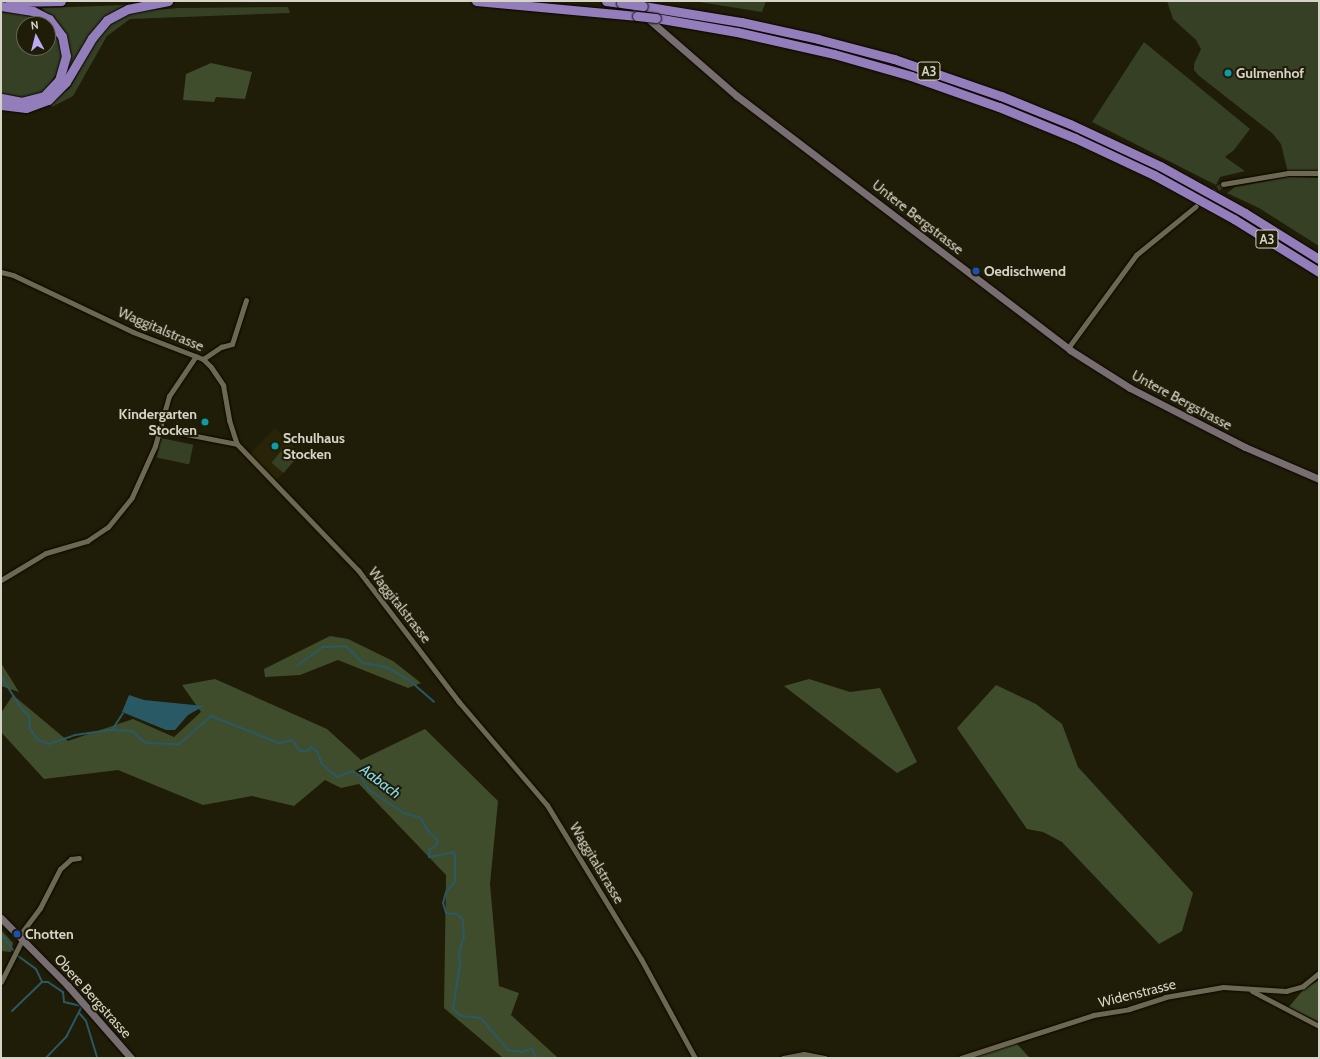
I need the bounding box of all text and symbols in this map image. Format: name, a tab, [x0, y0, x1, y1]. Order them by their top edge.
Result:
north arrow	[16, 16, 56, 56]
text: N	[30, 18, 39, 33]
road number: A3	[917, 60, 941, 82]
place label: Gulmenhof	[1236, 65, 1304, 81]
marker: Gulmenhof	[1223, 68, 1233, 78]
street label: Untere Bergstrasse	[869, 176, 967, 258]
road number: A3	[1255, 228, 1279, 250]
place label: Oedischwend	[984, 263, 1066, 279]
marker: Oedischwend	[971, 266, 981, 276]
street label: Waggitalstrasse	[116, 303, 206, 355]
street label: Untere Bergstrasse	[1129, 366, 1235, 434]
place label: Kindergarten Stocken	[119, 406, 197, 438]
marker: Kindergarten Stocken	[200, 417, 210, 427]
place label: Schulhaus Stocken	[283, 430, 345, 462]
marker: Schulhaus Stocken	[270, 441, 280, 451]
street label: Waggitalstrasse	[365, 564, 435, 646]
water label: Aabach	[356, 761, 404, 803]
street label: Waggitalstrasse	[566, 819, 628, 907]
place label: Chotten	[25, 926, 74, 942]
marker: Chotten	[12, 929, 22, 939]
street label: Obere Bergstrasse	[51, 950, 135, 1042]
street label: Widenstrasse	[1097, 975, 1177, 1011]

